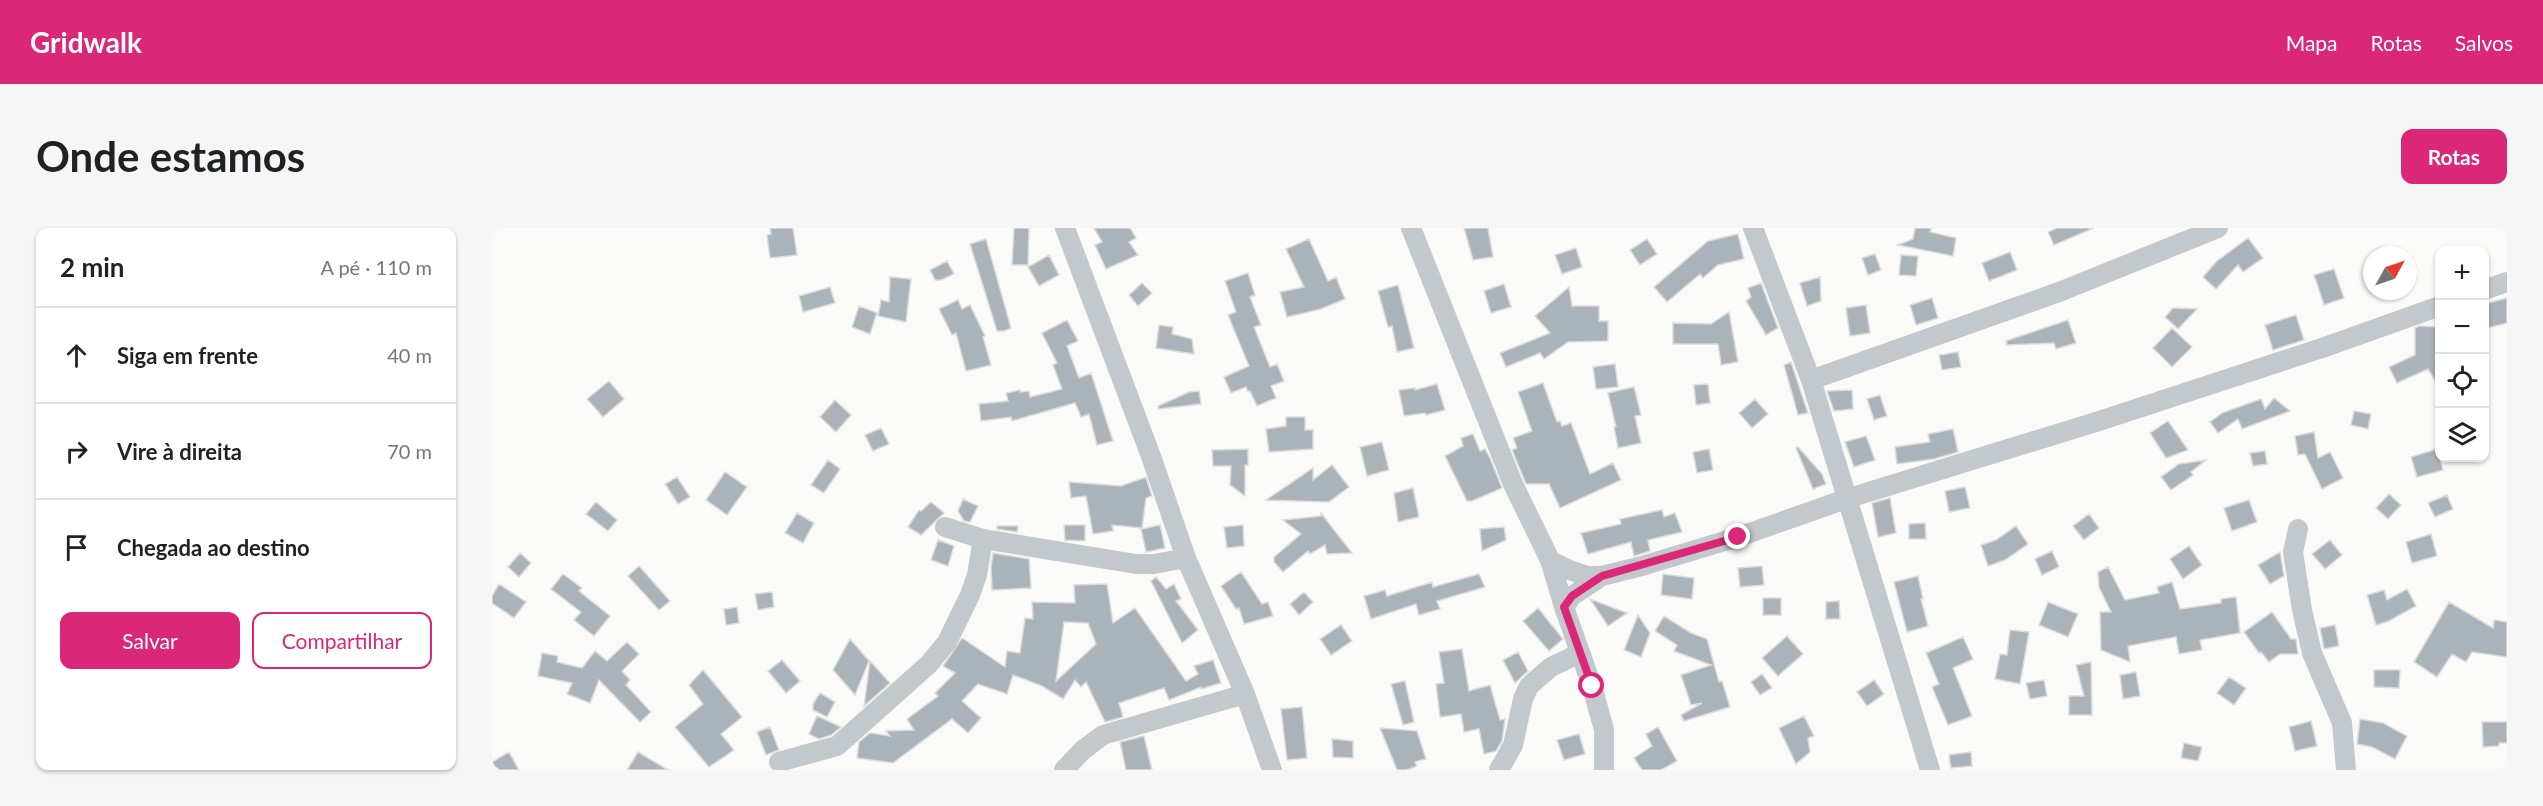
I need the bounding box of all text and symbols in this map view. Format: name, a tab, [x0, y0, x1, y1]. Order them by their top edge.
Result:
text: Gridwalk	[30, 25, 142, 59]
text: Mapa	[2286, 30, 2338, 55]
text: Rotas	[2371, 30, 2422, 55]
text: Salvos	[2455, 30, 2513, 55]
button: Rotas	[2401, 129, 2507, 184]
text: Onde estamos	[36, 131, 305, 181]
north arrow	[2363, 246, 2417, 300]
map controls	[2435, 246, 2489, 462]
button: +	[2435, 246, 2489, 300]
text: 2 min	[60, 251, 124, 283]
text: A pé · 110 m	[320, 255, 432, 279]
button: −	[2435, 300, 2489, 354]
icon: ahead	[60, 339, 93, 372]
text: Siga em frente	[117, 342, 258, 369]
text: 40 m	[387, 343, 432, 367]
button: locate	[2435, 354, 2489, 408]
button: layers	[2435, 408, 2489, 462]
icon: right	[60, 435, 93, 468]
text: Vire à direita	[117, 438, 242, 465]
text: 70 m	[387, 439, 432, 463]
route end	[1724, 523, 1750, 549]
icon: arrive	[60, 531, 93, 564]
text: Chegada ao destino	[117, 534, 310, 561]
button: Salvar	[60, 612, 240, 669]
button: Compartilhar	[252, 612, 432, 669]
route start	[1578, 672, 1604, 698]

